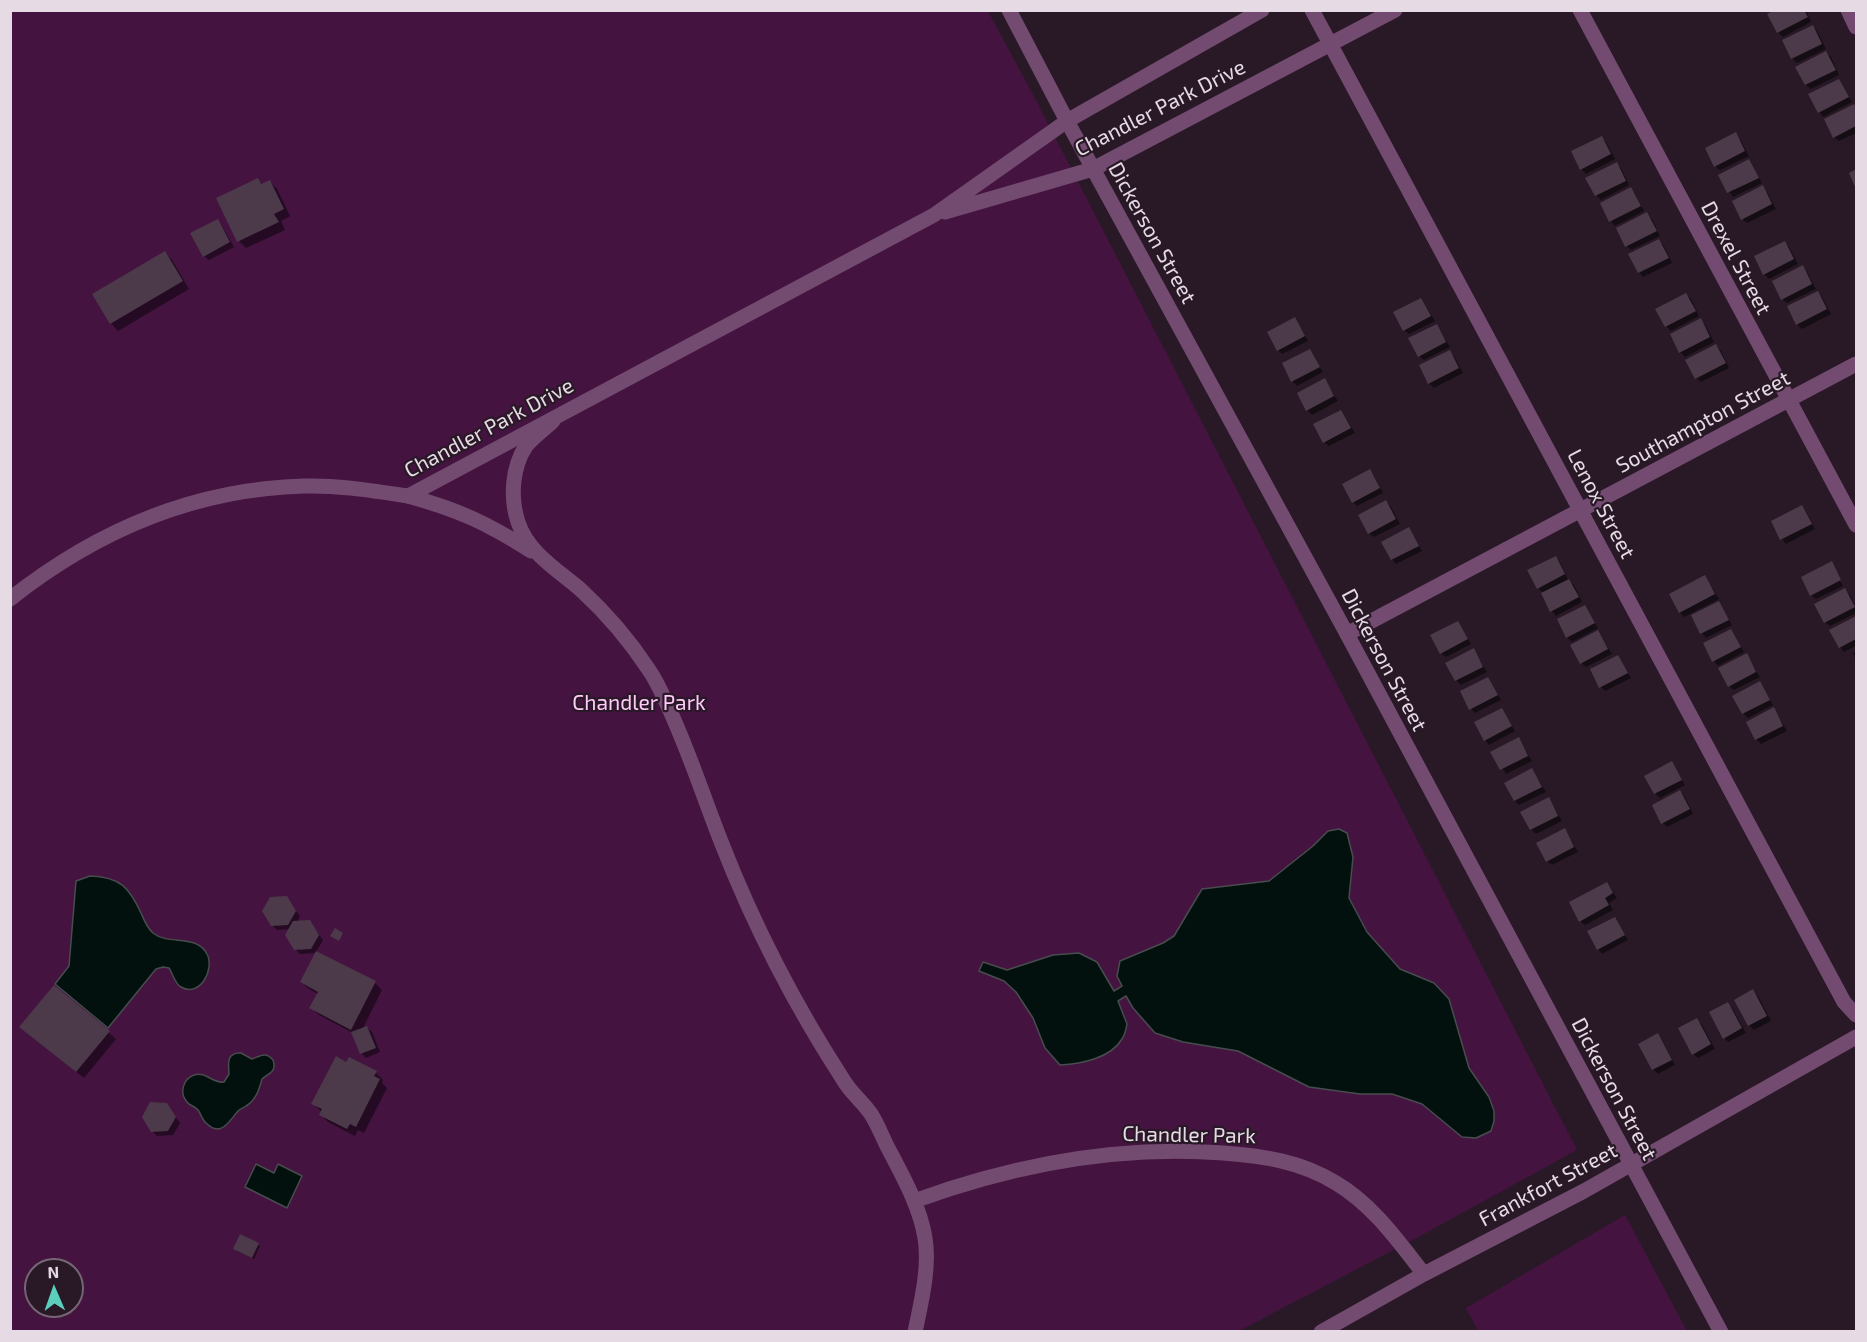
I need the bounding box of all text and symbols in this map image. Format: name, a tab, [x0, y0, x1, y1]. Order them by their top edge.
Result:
street label: Chandler Park Drive	[1071, 54, 1249, 162]
street label: Dickerson Street	[1103, 158, 1201, 308]
street label: Drexel Street	[1696, 197, 1776, 319]
street label: Southampton Street	[1612, 366, 1794, 478]
street label: Chandler Park Drive	[400, 373, 578, 483]
street label: Lenox Street	[1562, 445, 1640, 563]
street label: Dickerson Street	[1336, 585, 1432, 735]
park label: Chandler Park	[572, 690, 706, 716]
street label: Dickerson Street	[1566, 1014, 1662, 1164]
street label: Chandler Park	[1122, 1121, 1256, 1149]
street label: Frankfort Street	[1475, 1138, 1621, 1232]
north arrow	[24, 1258, 84, 1318]
text: N	[47, 1262, 60, 1281]

